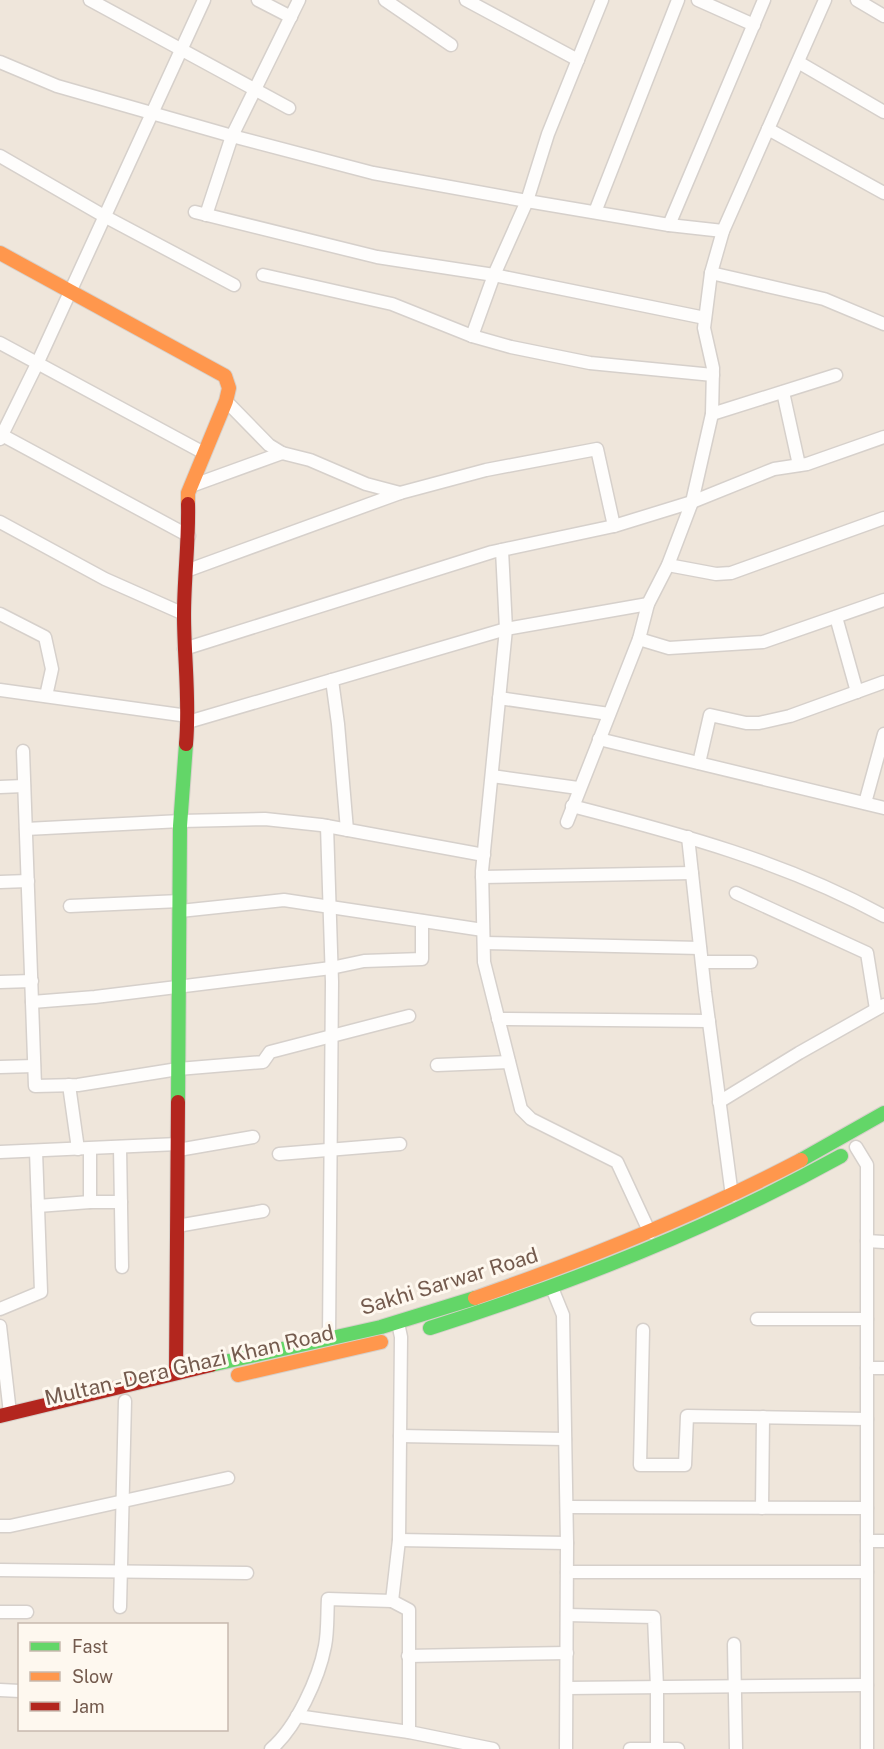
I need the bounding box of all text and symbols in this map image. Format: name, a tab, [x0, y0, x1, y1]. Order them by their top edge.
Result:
street label: Sakhi Sarwar Road	[357, 1242, 541, 1320]
street label: Multan - Dera Ghazi Khan Road	[42, 1320, 336, 1410]
legend	[18, 1623, 228, 1731]
text: Fast	[72, 1636, 108, 1657]
text: Slow	[72, 1666, 113, 1687]
text: Jam	[72, 1696, 105, 1717]

